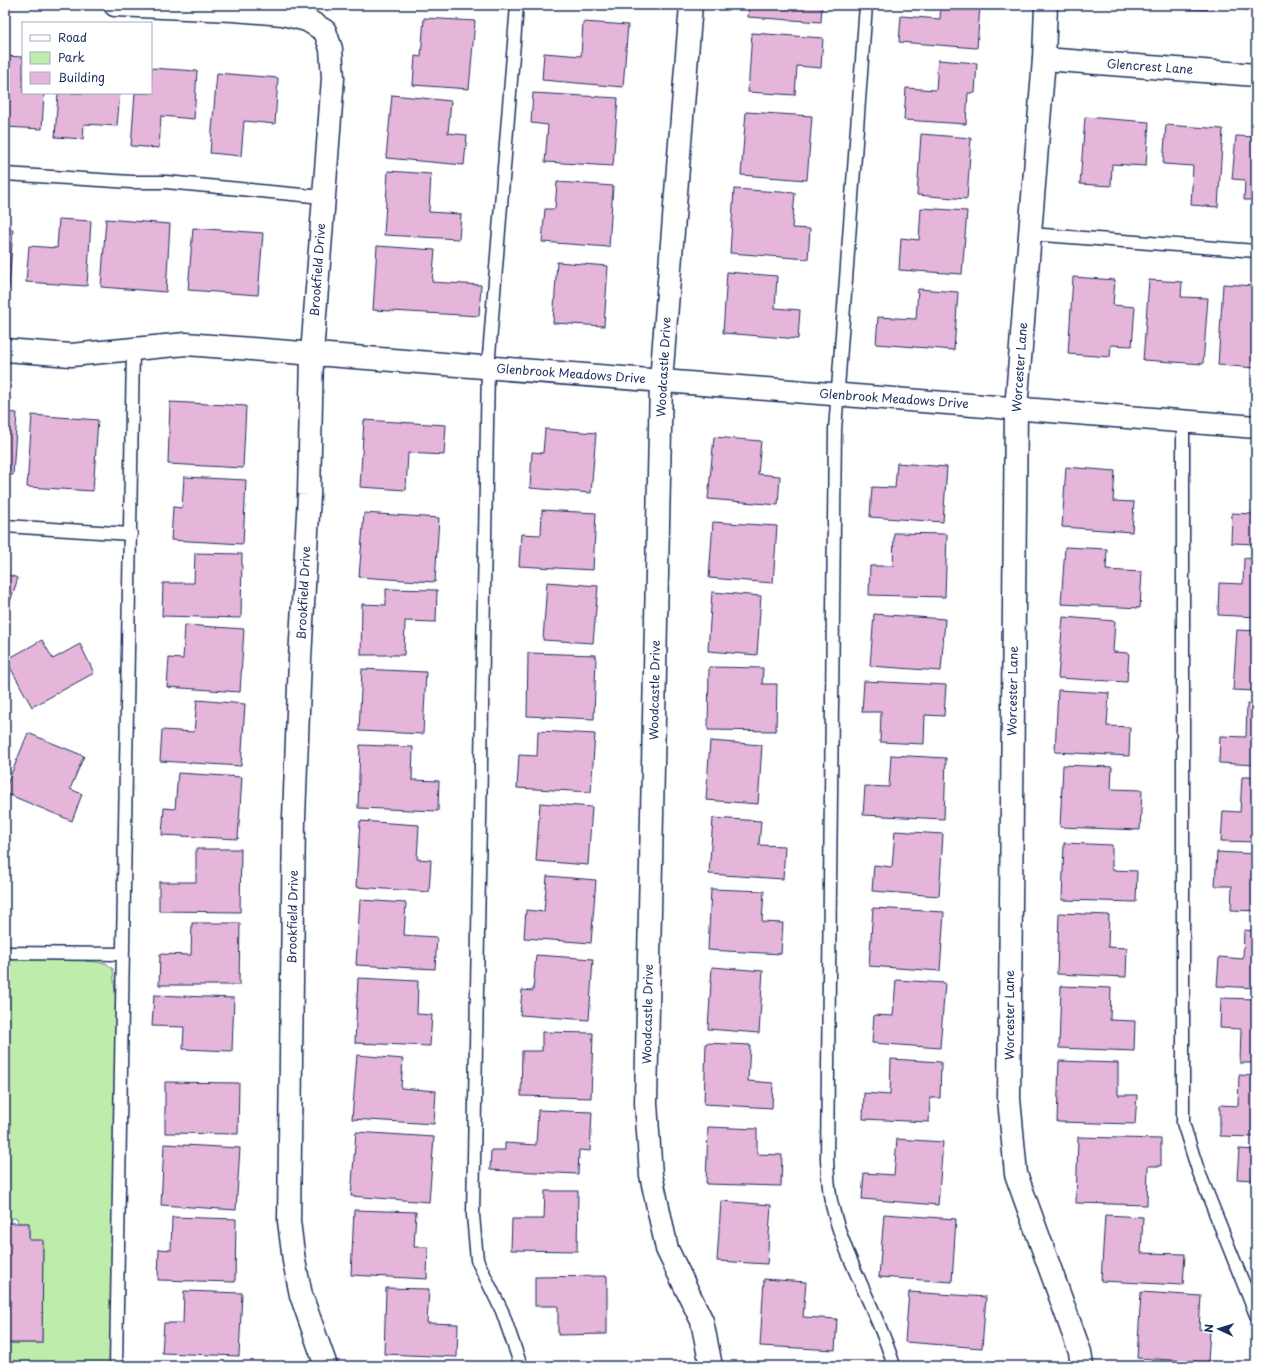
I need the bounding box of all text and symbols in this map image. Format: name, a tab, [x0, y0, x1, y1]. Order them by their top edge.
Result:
legend	[22, 22, 152, 94]
text: Road	[58, 28, 87, 46]
text: Park	[58, 48, 85, 66]
street label: Glencrest Lane	[1106, 54, 1194, 78]
text: Building	[58, 68, 105, 86]
street label: Brookfield Drive	[305, 223, 329, 317]
street label: Woodcastle Drive	[651, 316, 675, 417]
street label: Worcester Lane	[1007, 321, 1031, 412]
street label: Glenbrook Meadows Drive	[496, 359, 646, 387]
street label: Glenbrook Meadows Drive	[819, 384, 969, 412]
street label: Brookfield Drive	[292, 546, 314, 640]
street label: Woodcastle Drive	[644, 640, 664, 740]
street label: Worcester Lane	[1002, 646, 1022, 736]
street label: Brookfield Drive	[282, 870, 302, 964]
street label: Woodcastle Drive	[637, 964, 657, 1064]
street label: Worcester Lane	[1000, 970, 1018, 1060]
north arrow	[1199, 1309, 1239, 1349]
text: N	[1200, 1323, 1217, 1333]

